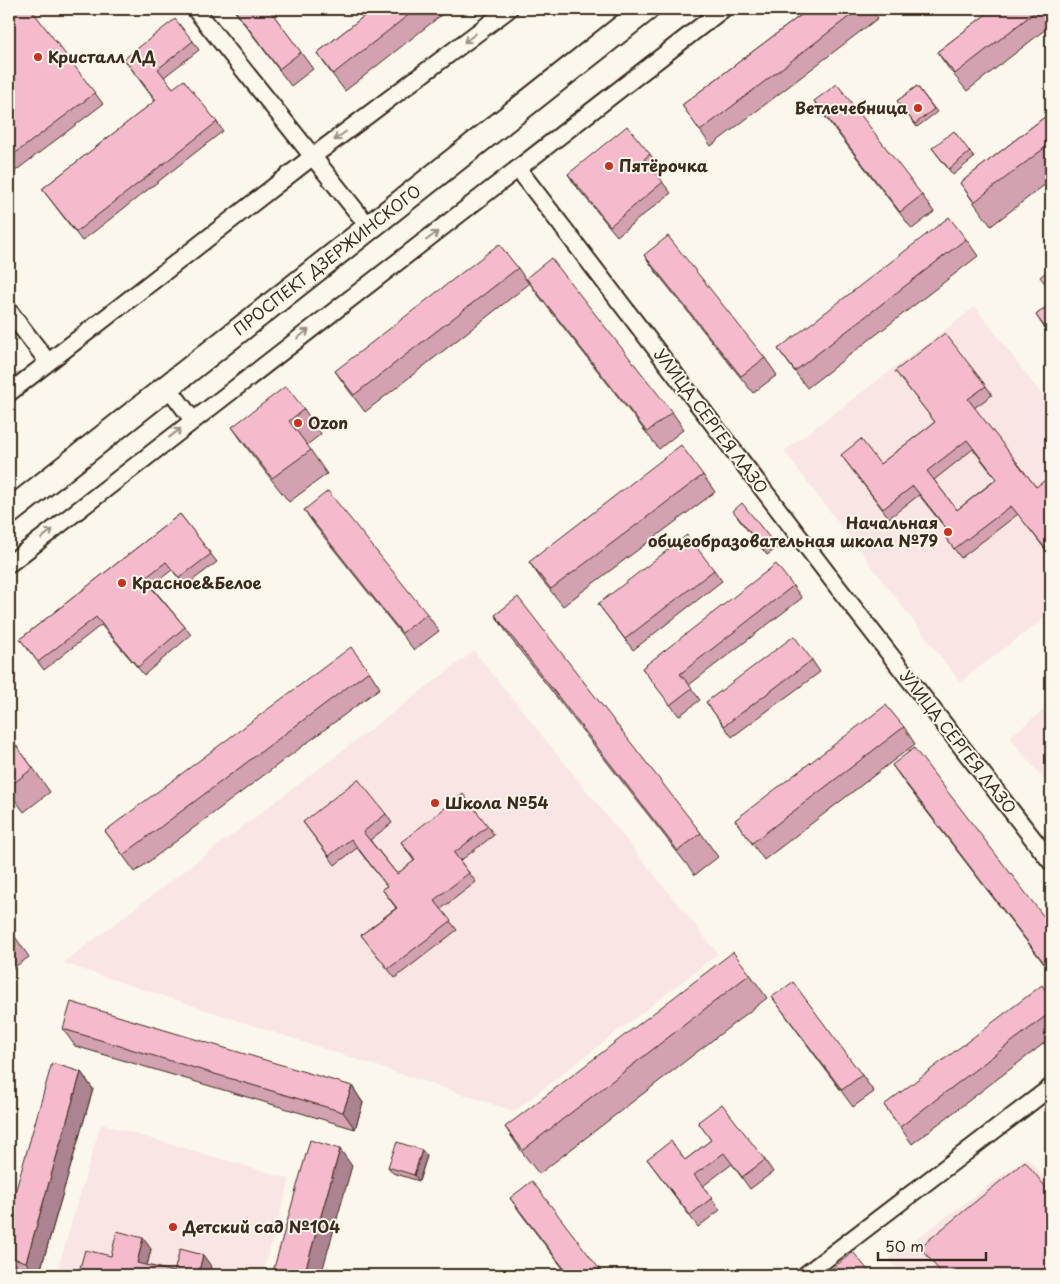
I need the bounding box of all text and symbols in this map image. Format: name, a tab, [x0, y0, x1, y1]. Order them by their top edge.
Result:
one-way arrow	[463, 33, 477, 43]
place label: Кристалл ЛД	[48, 44, 156, 68]
marker: Кристалл ЛД	[32, 51, 44, 63]
place label: Ветлечебница	[795, 95, 908, 119]
marker: Ветлечебница	[912, 102, 924, 114]
one-way arrow	[333, 131, 347, 141]
place label: Пятёрочка	[619, 153, 708, 177]
marker: Пятёрочка	[603, 160, 615, 172]
street label: ПРОСПЕКТ ДЗЕРЖИНСКОГО	[228, 178, 425, 340]
one-way arrow	[426, 230, 439, 241]
one-way arrow	[296, 329, 309, 340]
street label: УЛИЦА СЕРГЕЯ ЛАЗО	[649, 343, 774, 498]
place label: Ozon	[308, 410, 348, 434]
marker: Ozon	[292, 417, 304, 429]
one-way arrow	[168, 428, 181, 439]
place label: Начальная общеобразовательная школа №79	[648, 510, 938, 552]
marker: Начальная общеобразовательная школа №79	[942, 526, 954, 538]
one-way arrow	[40, 529, 54, 539]
place label: Красное&Белое	[132, 570, 262, 594]
marker: Красное&Белое	[116, 577, 128, 589]
street label: УЛИЦА СЕРГЕЯ ЛАЗО	[895, 664, 1023, 818]
place label: Школа №54	[445, 790, 549, 814]
marker: Школа №54	[429, 797, 441, 809]
place label: Детский сад №104	[182, 1214, 340, 1238]
marker: Детский сад №104	[167, 1221, 179, 1233]
scale bar	[878, 1229, 985, 1261]
text: 50 m	[885, 1234, 924, 1257]

